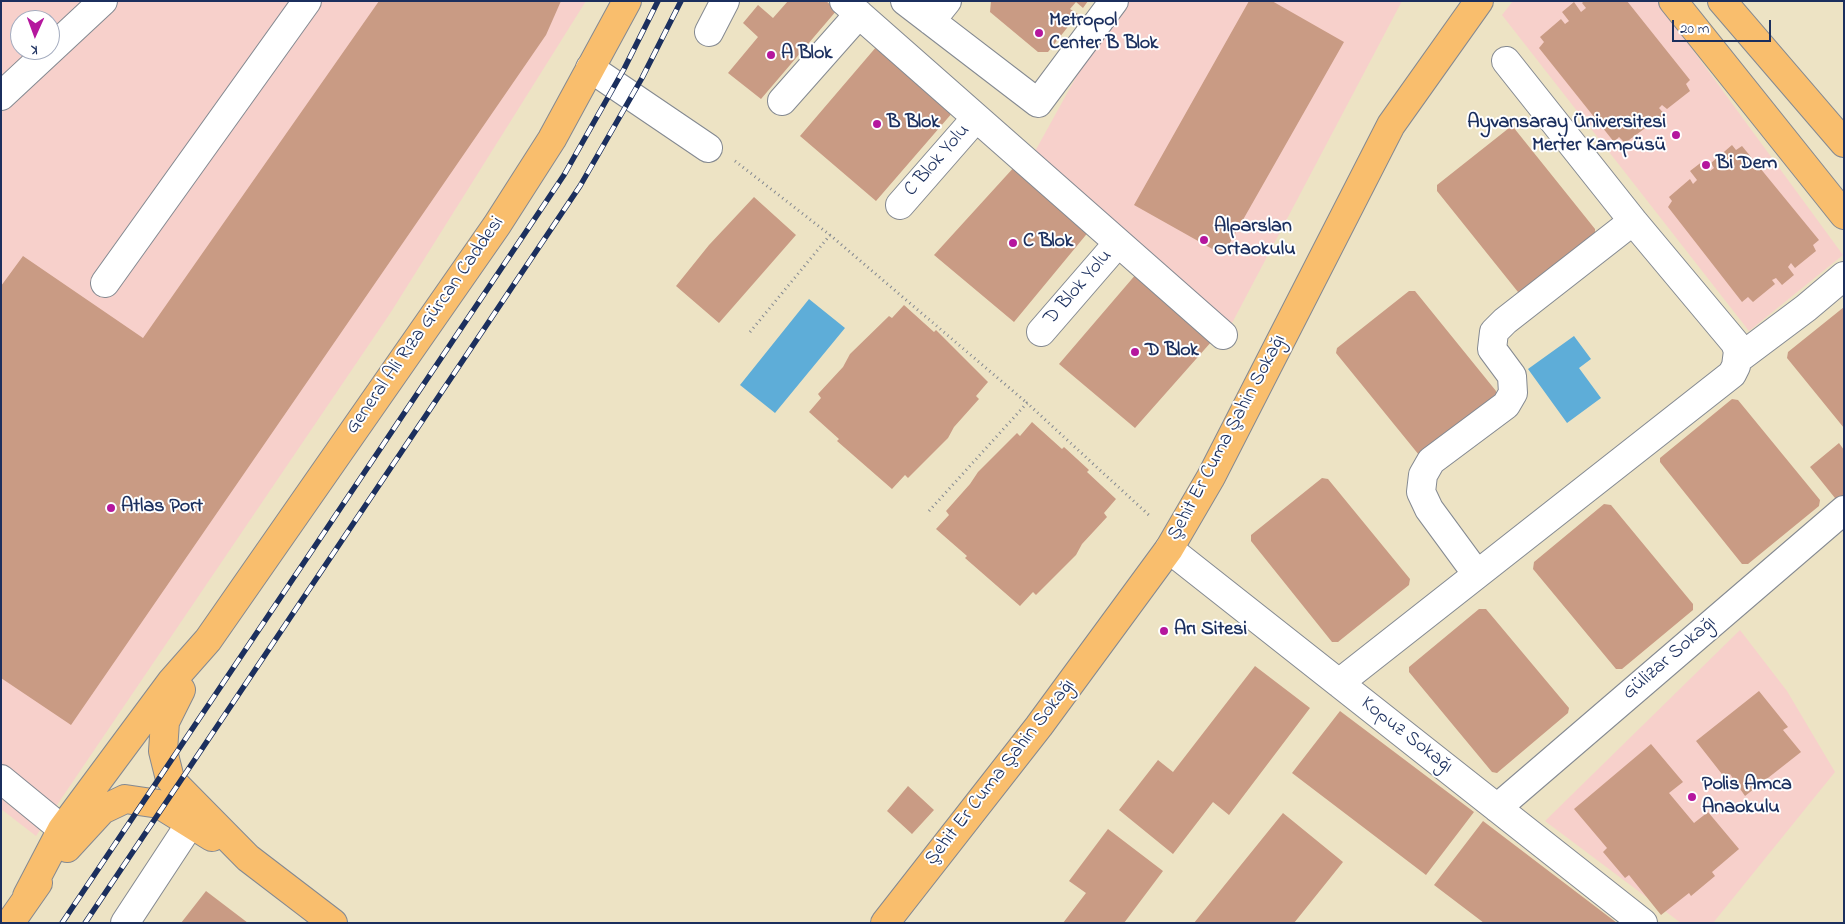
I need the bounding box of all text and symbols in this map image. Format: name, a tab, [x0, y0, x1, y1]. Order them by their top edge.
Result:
north arrow	[10, 10, 60, 60]
place label: Metropol Center B Blok	[1049, 10, 1158, 57]
scale bar	[1675, 10, 1774, 42]
text: 20 m	[1680, 18, 1709, 40]
marker: Metropol Center B Blok	[1033, 27, 1045, 39]
text: K	[31, 39, 38, 60]
place label: A Blok	[781, 43, 832, 67]
marker: A Blok	[765, 49, 777, 61]
place label: B Blok	[887, 112, 940, 136]
place label: Ayvansaray Üniversitesi Merter Kampüsü	[1467, 112, 1666, 159]
marker: B Blok	[871, 118, 883, 130]
street label: C Blok Yolu	[900, 120, 976, 202]
marker: Ayvansaray Üniversitesi Merter Kampüsü	[1670, 129, 1682, 141]
place label: Bi Dem	[1716, 153, 1777, 177]
marker: Bi Dem	[1700, 159, 1712, 171]
street label: General Ali Rıza Gürcan Caddesi	[341, 212, 511, 440]
place label: Alparslan Ortaokulu	[1214, 216, 1296, 263]
place label: C Blok	[1023, 231, 1073, 255]
marker: Alparslan Ortaokulu	[1198, 234, 1210, 246]
marker: C Blok	[1007, 237, 1019, 249]
street label: D Blok Yolu	[1040, 245, 1118, 331]
street label: Şehit Er Cuma Şahin Sokağı	[1163, 331, 1293, 545]
place label: D Blok	[1145, 340, 1199, 364]
marker: D Blok	[1129, 346, 1141, 358]
place label: Atlas Port	[121, 496, 203, 520]
marker: Atlas Port	[105, 502, 117, 514]
street label: Gülizar Sokağı	[1618, 612, 1722, 706]
place label: Arı Sitesi	[1174, 619, 1247, 643]
marker: Arı Sitesi	[1158, 625, 1170, 637]
street label: Şehit Er Cuma Şahin Sokağı	[921, 675, 1081, 871]
street label: Kopuz Sokağı	[1355, 693, 1457, 779]
place label: Polis Amca Anaokulu	[1702, 774, 1792, 821]
marker: Polis Amca Anaokulu	[1686, 791, 1698, 803]

